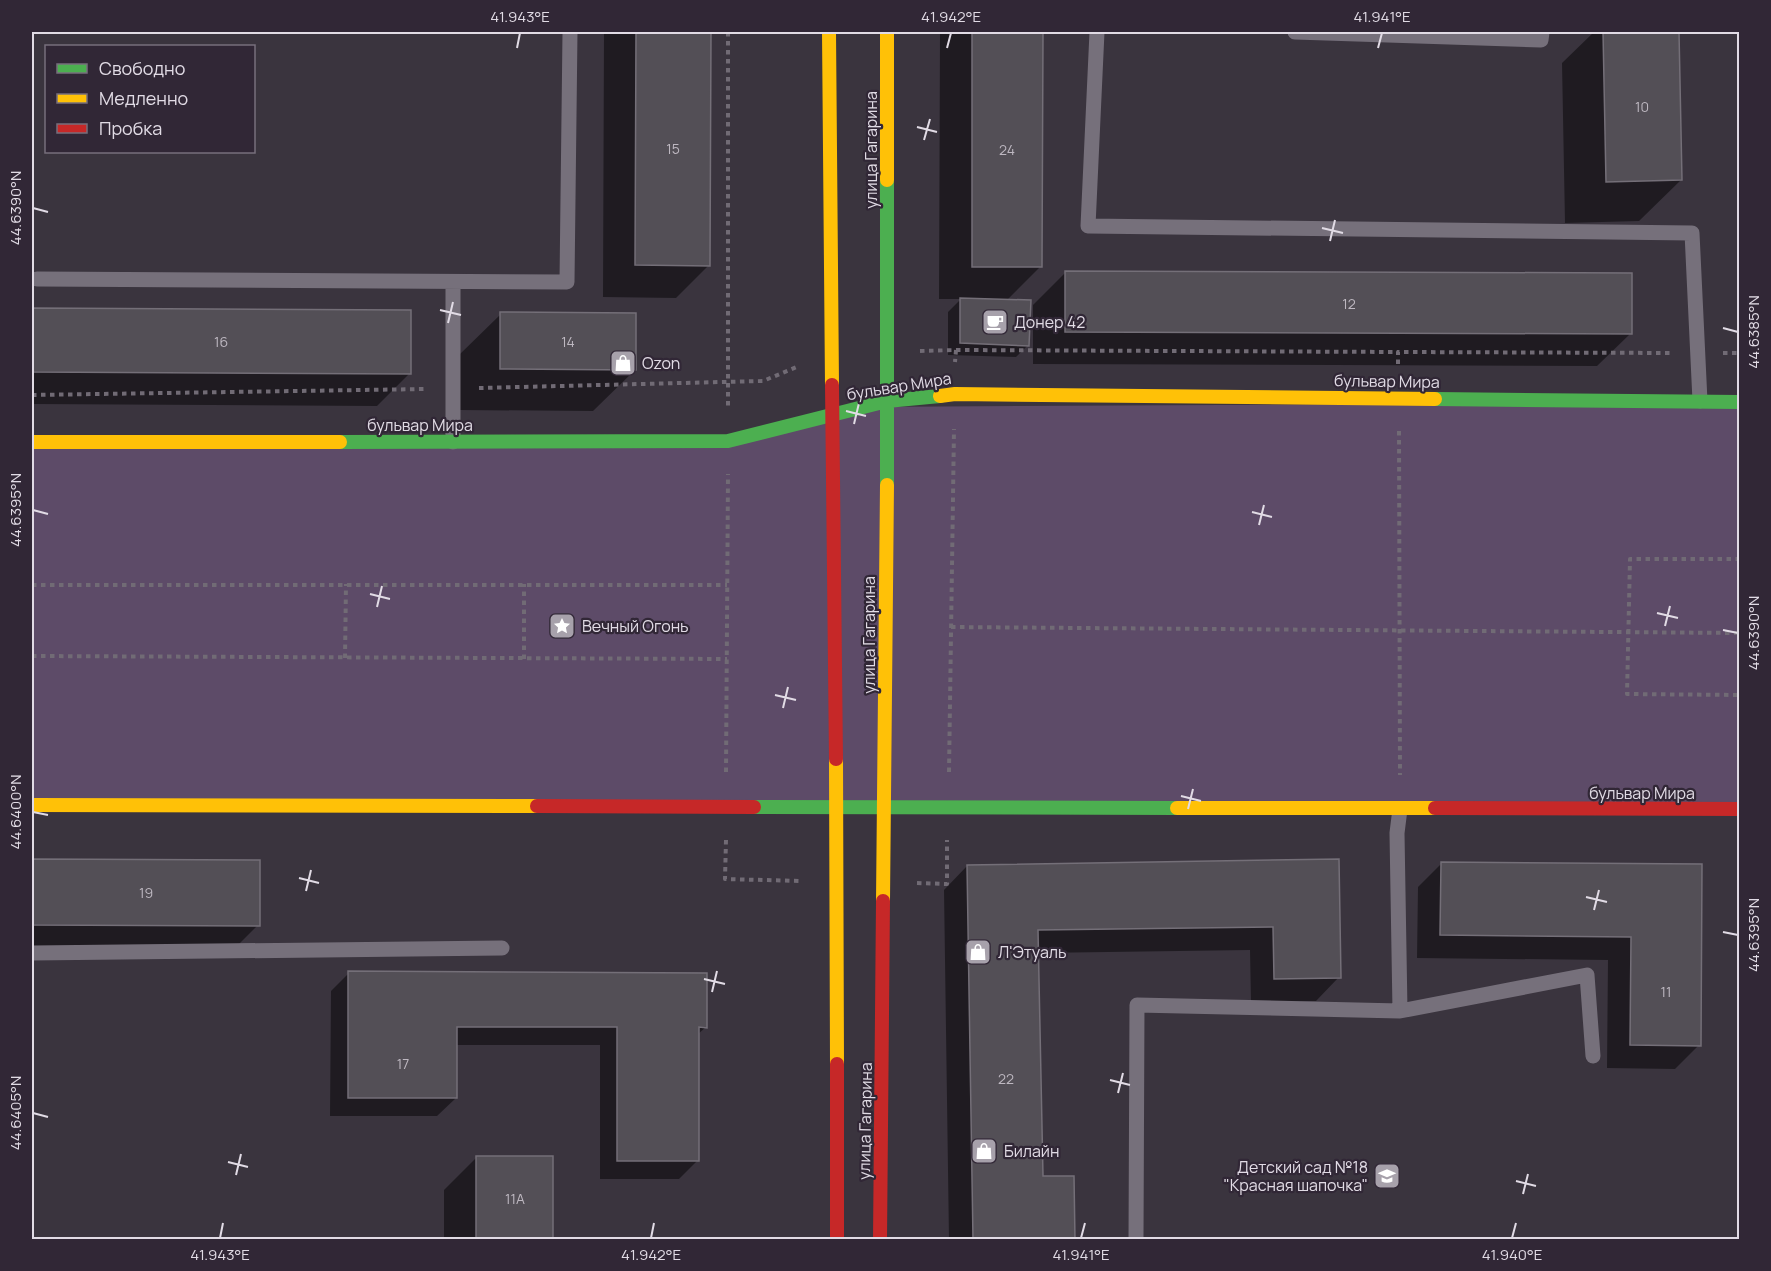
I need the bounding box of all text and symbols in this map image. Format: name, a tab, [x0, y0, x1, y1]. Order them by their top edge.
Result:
text: 41.943°E	[490, 6, 550, 27]
text: 41.942°E	[921, 6, 981, 27]
text: 41.941°E	[1353, 6, 1411, 27]
legend	[45, 45, 255, 153]
text: Свободно	[99, 56, 185, 80]
text: Медленно	[99, 86, 188, 110]
street label: улица Гагарина	[860, 91, 882, 209]
house number: 10	[1635, 97, 1649, 116]
text: Пробка	[99, 116, 162, 140]
house number: 15	[666, 139, 680, 158]
house number: 24	[999, 140, 1015, 159]
text: 44.6390°N	[5, 171, 26, 245]
house number: 12	[1342, 294, 1356, 313]
text: 44.6385°N	[1743, 295, 1764, 369]
cafe icon: Донер 42	[980, 307, 1010, 337]
place label: Донер 42	[1014, 311, 1085, 333]
house number: 16	[214, 332, 228, 351]
house number: 14	[561, 332, 575, 351]
shop icon: Ozon	[608, 348, 638, 378]
place label: Ozon	[642, 352, 680, 374]
street label: бульвар Мира	[845, 367, 953, 405]
street label: бульвар Мира	[1334, 369, 1440, 393]
street label: бульвар Мира	[367, 414, 473, 436]
text: 44.6395°N	[5, 473, 26, 547]
street label: улица Гагарина	[858, 576, 880, 694]
text: 44.6390°N	[1743, 596, 1764, 670]
place icon: Вечный Огонь	[547, 611, 577, 641]
place label: Вечный Огонь	[582, 615, 689, 637]
text: 44.6400°N	[5, 775, 26, 849]
street label: бульвар Мира	[1589, 782, 1695, 804]
house number: 19	[139, 883, 153, 902]
text: 44.6395°N	[1743, 898, 1764, 972]
shop icon: Л'Этуаль	[963, 937, 993, 967]
place label: Л'Этуаль	[998, 941, 1067, 963]
house number: 11	[1661, 982, 1671, 1001]
house number: 17	[397, 1054, 409, 1073]
street label: улица Гагарина	[853, 1062, 877, 1180]
house number: 22	[998, 1069, 1014, 1088]
text: 44.6405°N	[5, 1076, 26, 1150]
shop icon: Билайн	[969, 1136, 999, 1166]
place label: Билайн	[1004, 1140, 1059, 1162]
place label: Детский сад №18 "Красная шапочка"	[1224, 1156, 1368, 1196]
school or university icon: Детский сад №18 "Красная шапочка"	[1372, 1161, 1402, 1191]
house number: 11А	[505, 1189, 525, 1208]
text: 41.943°E	[190, 1244, 250, 1265]
text: 41.942°E	[621, 1244, 681, 1265]
text: 41.941°E	[1052, 1244, 1110, 1265]
text: 41.940°E	[1482, 1244, 1542, 1265]

